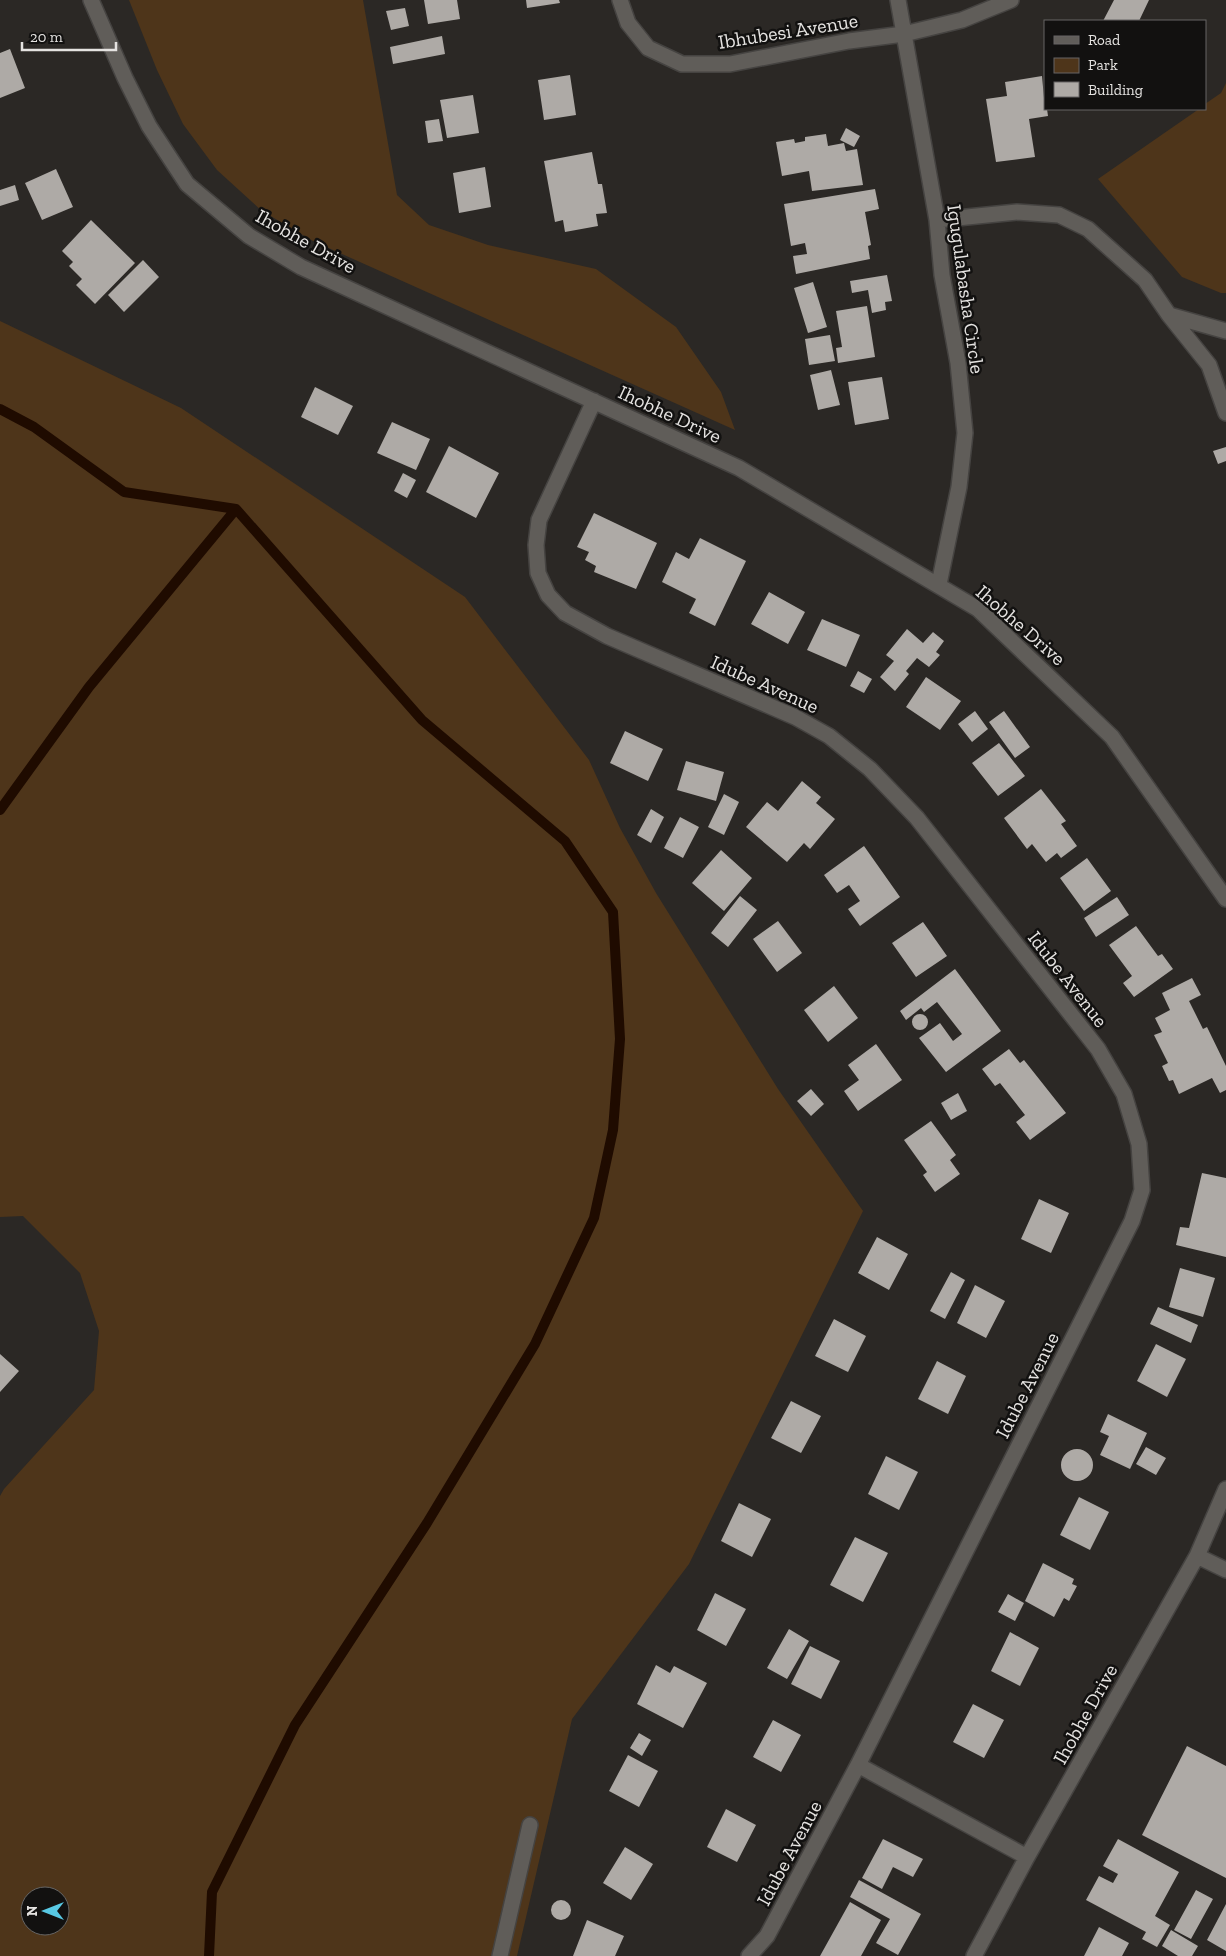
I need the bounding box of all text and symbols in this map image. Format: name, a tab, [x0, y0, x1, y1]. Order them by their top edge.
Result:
street label: Ibhubesi Avenue	[716, 8, 860, 54]
scale bar	[22, 20, 116, 52]
legend	[1044, 20, 1206, 110]
text: 20 m	[30, 28, 63, 46]
text: Road	[1088, 31, 1121, 49]
text: Park	[1088, 56, 1118, 74]
text: Building	[1088, 81, 1143, 99]
street label: Igugulabasha Circle	[942, 203, 990, 375]
street label: Ihobhe Drive	[252, 204, 360, 278]
street label: Ihobhe Drive	[615, 380, 725, 448]
street label: Ihobhe Drive	[971, 580, 1071, 670]
street label: Idube Avenue	[707, 650, 823, 718]
street label: Idube Avenue	[1023, 926, 1113, 1032]
street label: Idube Avenue	[990, 1328, 1064, 1442]
street label: Ihobhe Drive	[1048, 1660, 1122, 1768]
street label: Idube Avenue	[751, 1796, 827, 1910]
north arrow	[20, 1886, 70, 1936]
text: N	[24, 1905, 41, 1916]

